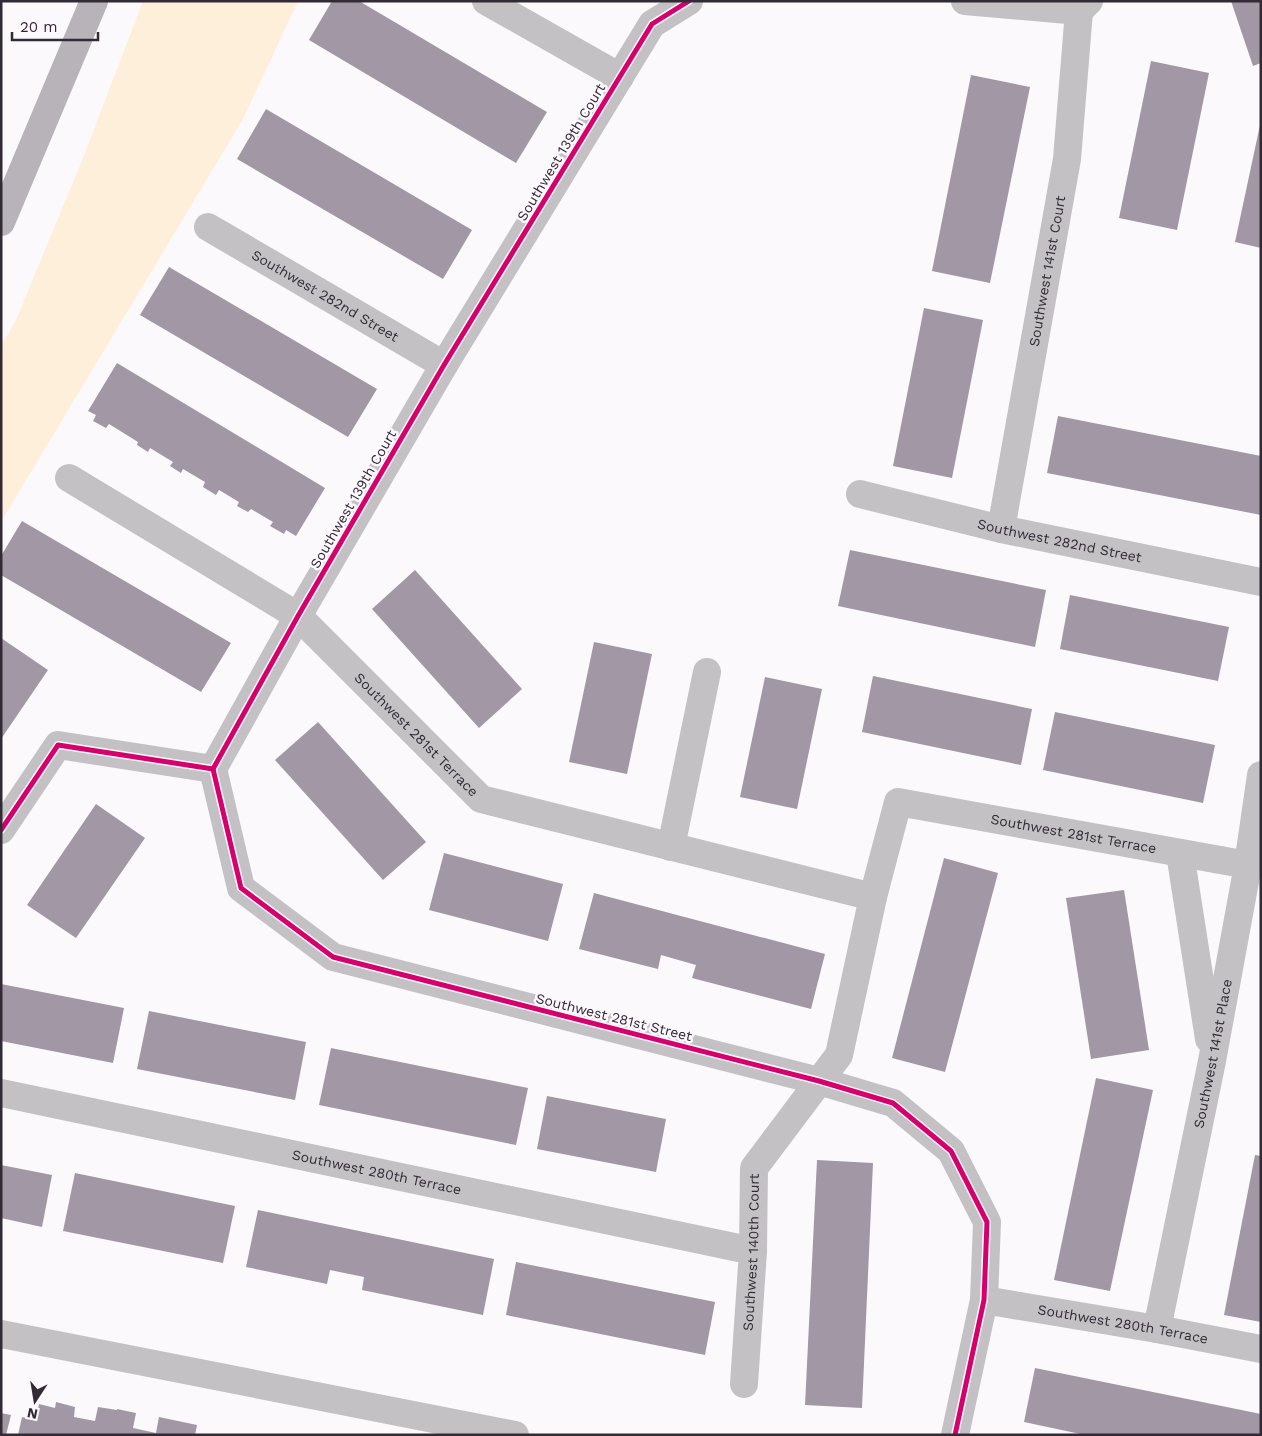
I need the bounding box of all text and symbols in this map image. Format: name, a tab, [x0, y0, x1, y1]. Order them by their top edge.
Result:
scale bar	[12, 10, 99, 42]
text: 20 m	[20, 18, 58, 36]
street label: Southwest 139th Court	[514, 80, 608, 223]
street label: Southwest 141st Court	[1026, 194, 1068, 348]
street label: Southwest 282nd Street	[249, 246, 402, 345]
street label: Southwest 139th Court	[307, 427, 399, 571]
street label: Southwest 282nd Street	[976, 515, 1143, 566]
street label: Southwest 281st Terrace	[351, 669, 482, 800]
street label: Southwest 281st Terrace	[989, 811, 1158, 856]
street label: Southwest 141st Place	[1190, 978, 1235, 1130]
street label: Southwest 281st Street	[534, 990, 694, 1044]
street label: Southwest 280th Terrace	[291, 1146, 463, 1198]
street label: Southwest 140th Court	[740, 1173, 762, 1332]
street label: Southwest 280th Terrace	[1037, 1301, 1209, 1347]
north arrow	[10, 1376, 60, 1426]
text: N	[26, 1405, 39, 1423]

